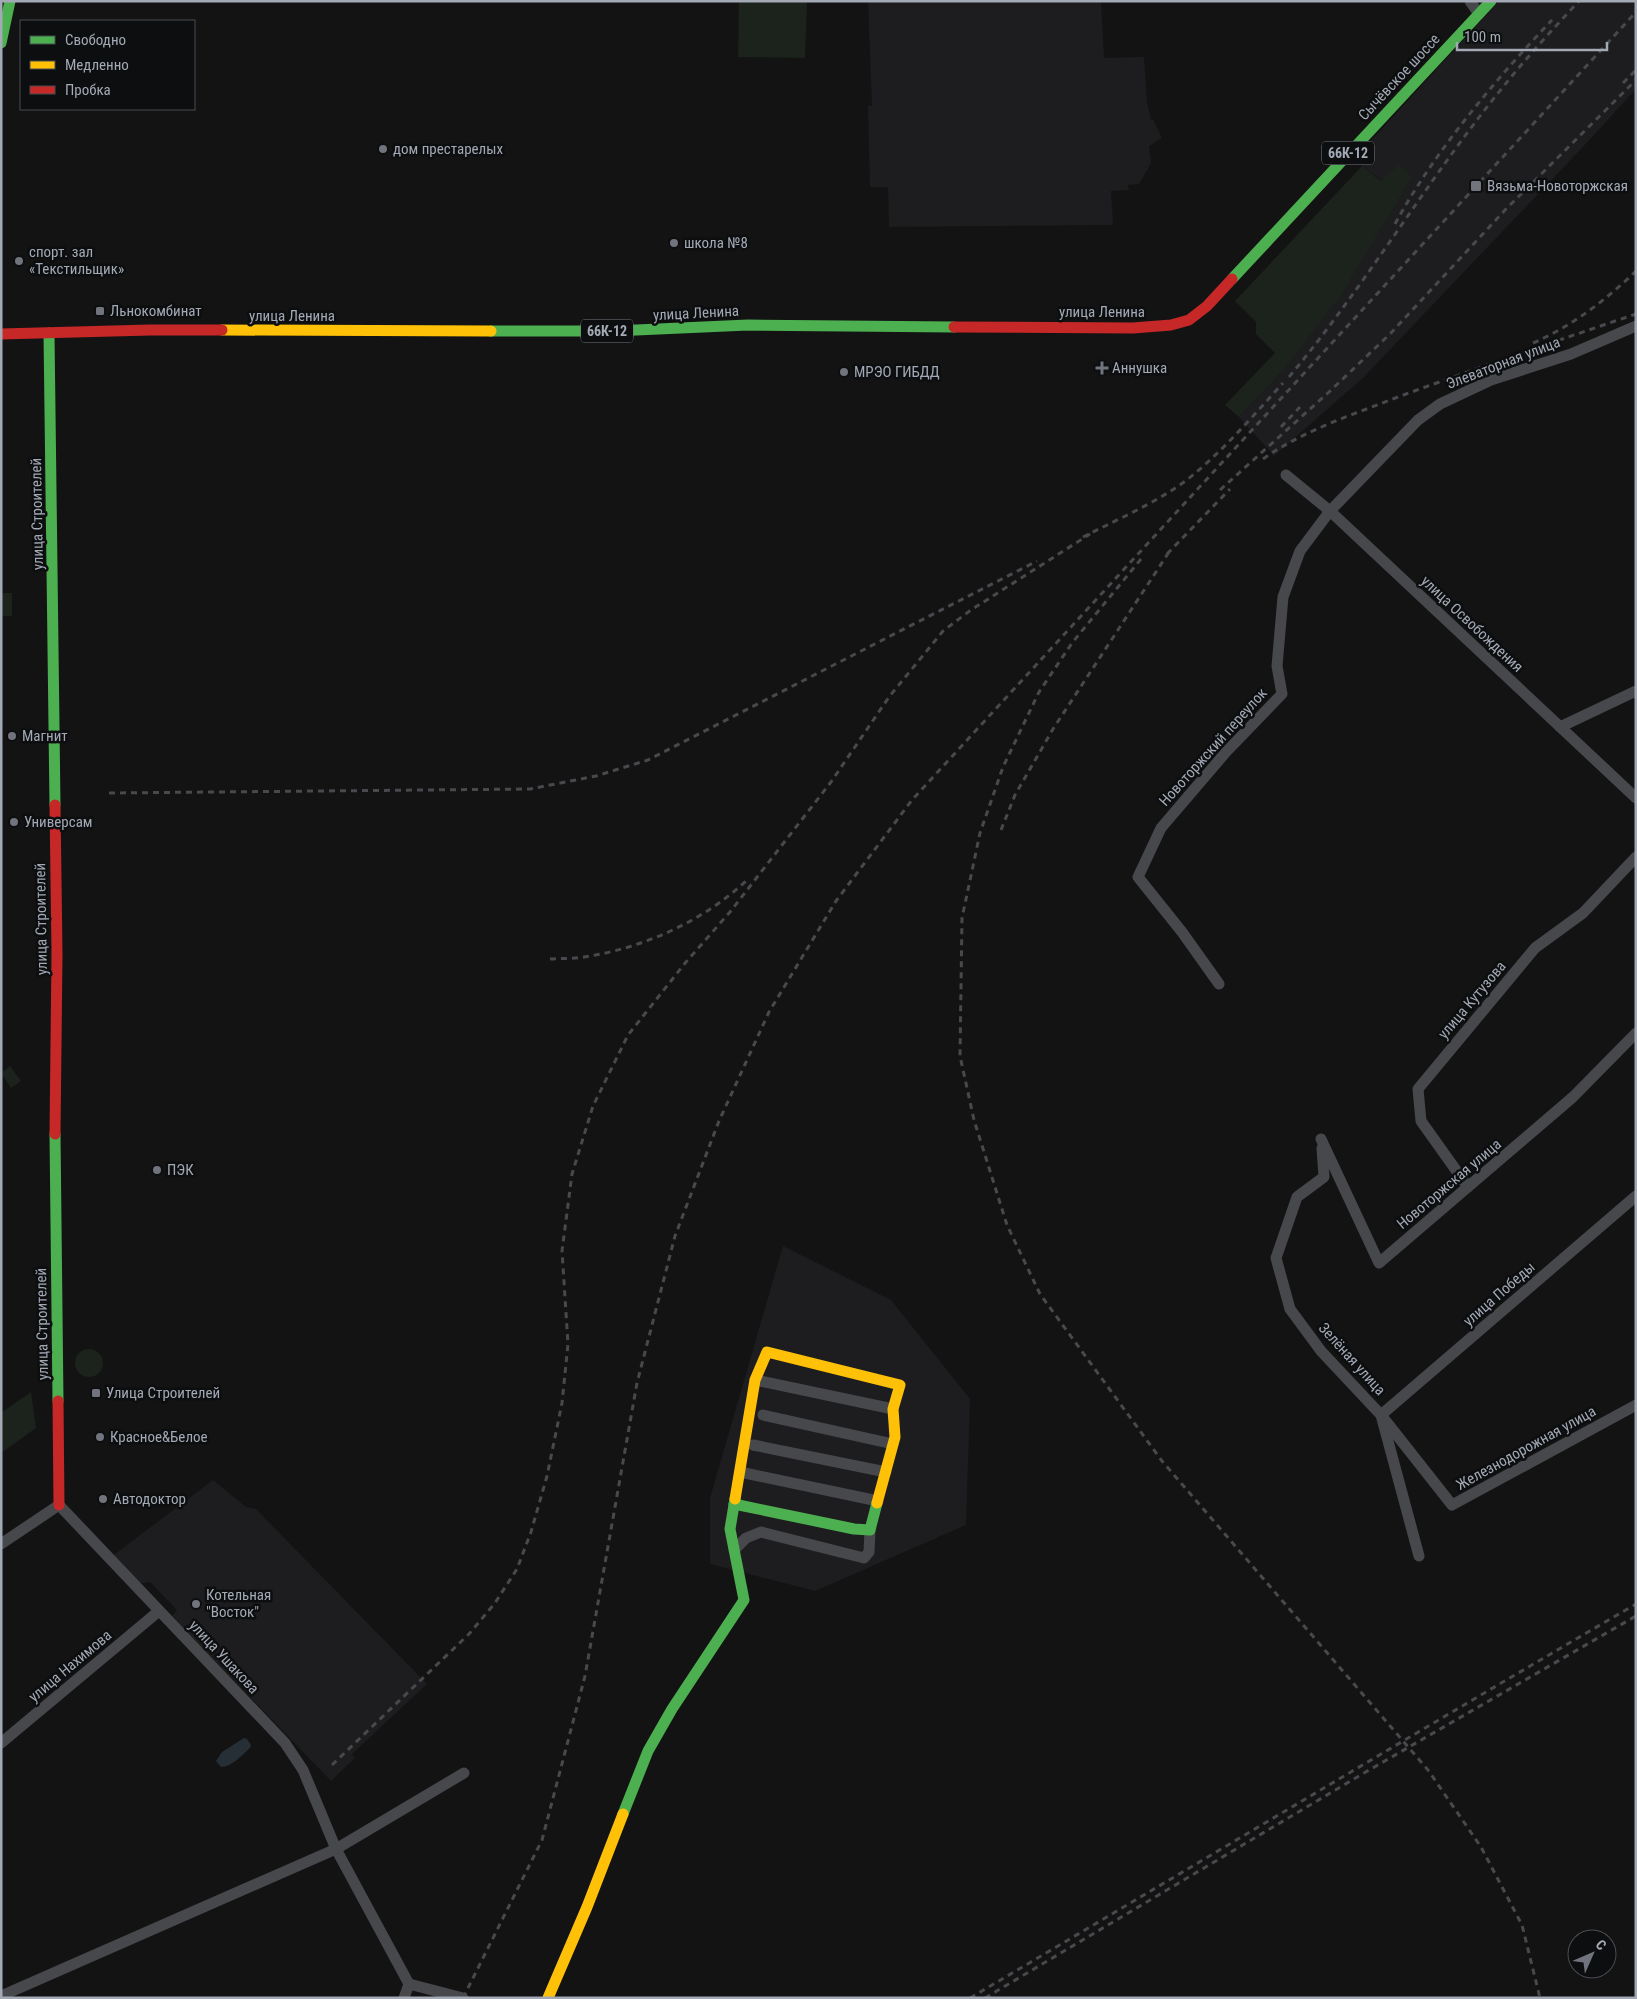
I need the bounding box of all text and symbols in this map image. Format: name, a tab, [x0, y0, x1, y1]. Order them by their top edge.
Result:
legend	[20, 20, 195, 110]
scale bar	[1457, 20, 1607, 52]
text: 100 m	[1464, 28, 1501, 46]
street label: Сычёвское шоссе	[1354, 30, 1444, 124]
text: Свободно	[65, 31, 126, 49]
text: Медленно	[65, 56, 129, 74]
text: Пробка	[65, 81, 111, 99]
place label: дом престарелых	[393, 140, 503, 158]
road number: 66К-12	[1322, 142, 1374, 164]
marker: дом престарелых	[377, 143, 389, 155]
place label: Вязьма-Новоторжская	[1487, 177, 1628, 195]
marker: Вязьма-Новоторжская	[1469, 179, 1483, 193]
place label: школа №8	[684, 234, 748, 252]
marker: школа №8	[668, 237, 680, 249]
place label: спорт. зал «Текстильщик»	[29, 243, 124, 278]
marker: спорт. зал «Текстильщик»	[13, 255, 25, 267]
place label: Льнокомбинат	[110, 302, 202, 320]
street label: улица Ленина	[653, 302, 739, 324]
street label: улица Ленина	[1059, 303, 1145, 321]
marker: Льнокомбинат	[94, 305, 106, 317]
street label: улица Ленина	[249, 307, 335, 325]
road number: 66К-12	[581, 320, 633, 342]
street label: Элеваторная улица	[1443, 333, 1563, 393]
place label: Аннушка	[1112, 359, 1167, 377]
marker: Аннушка	[1096, 362, 1108, 374]
place label: МРЭО ГИБДД	[854, 363, 940, 381]
marker: МРЭО ГИБДД	[838, 366, 850, 378]
street label: улица Строителей	[27, 458, 47, 570]
street label: улица Освобождения	[1417, 572, 1527, 676]
street label: Новоторжский переулок	[1155, 684, 1271, 810]
place label: Магнит	[22, 727, 68, 745]
marker: Магнит	[6, 730, 18, 742]
place label: Универсам	[24, 813, 93, 831]
marker: Универсам	[8, 816, 20, 828]
street label: улица Строителей	[31, 863, 51, 975]
street label: улица Кутузова	[1434, 958, 1510, 1042]
street label: Новоторжская улица	[1393, 1135, 1505, 1233]
place label: ПЭК	[167, 1161, 194, 1179]
marker: ПЭК	[151, 1164, 163, 1176]
street label: улица Победы	[1459, 1258, 1539, 1330]
street label: улица Строителей	[32, 1268, 52, 1380]
street label: Зелёная улица	[1315, 1319, 1389, 1399]
place label: Улица Строителей	[106, 1384, 220, 1402]
marker: Улица Строителей	[90, 1387, 102, 1399]
street label: Железнодорожная улица	[1453, 1402, 1599, 1494]
place label: Красное&Белое	[110, 1428, 208, 1446]
marker: Красное&Белое	[94, 1431, 106, 1443]
place label: Автодоктор	[113, 1490, 186, 1508]
marker: Автодоктор	[97, 1493, 109, 1505]
place label: Котельная "Восток"	[206, 1586, 271, 1621]
marker: Котельная "Восток"	[190, 1598, 202, 1610]
street label: улица Ушакова	[185, 1616, 263, 1698]
street label: улица Нахимова	[25, 1626, 115, 1706]
north arrow	[1567, 1929, 1617, 1979]
text: С	[1593, 1936, 1610, 1953]

